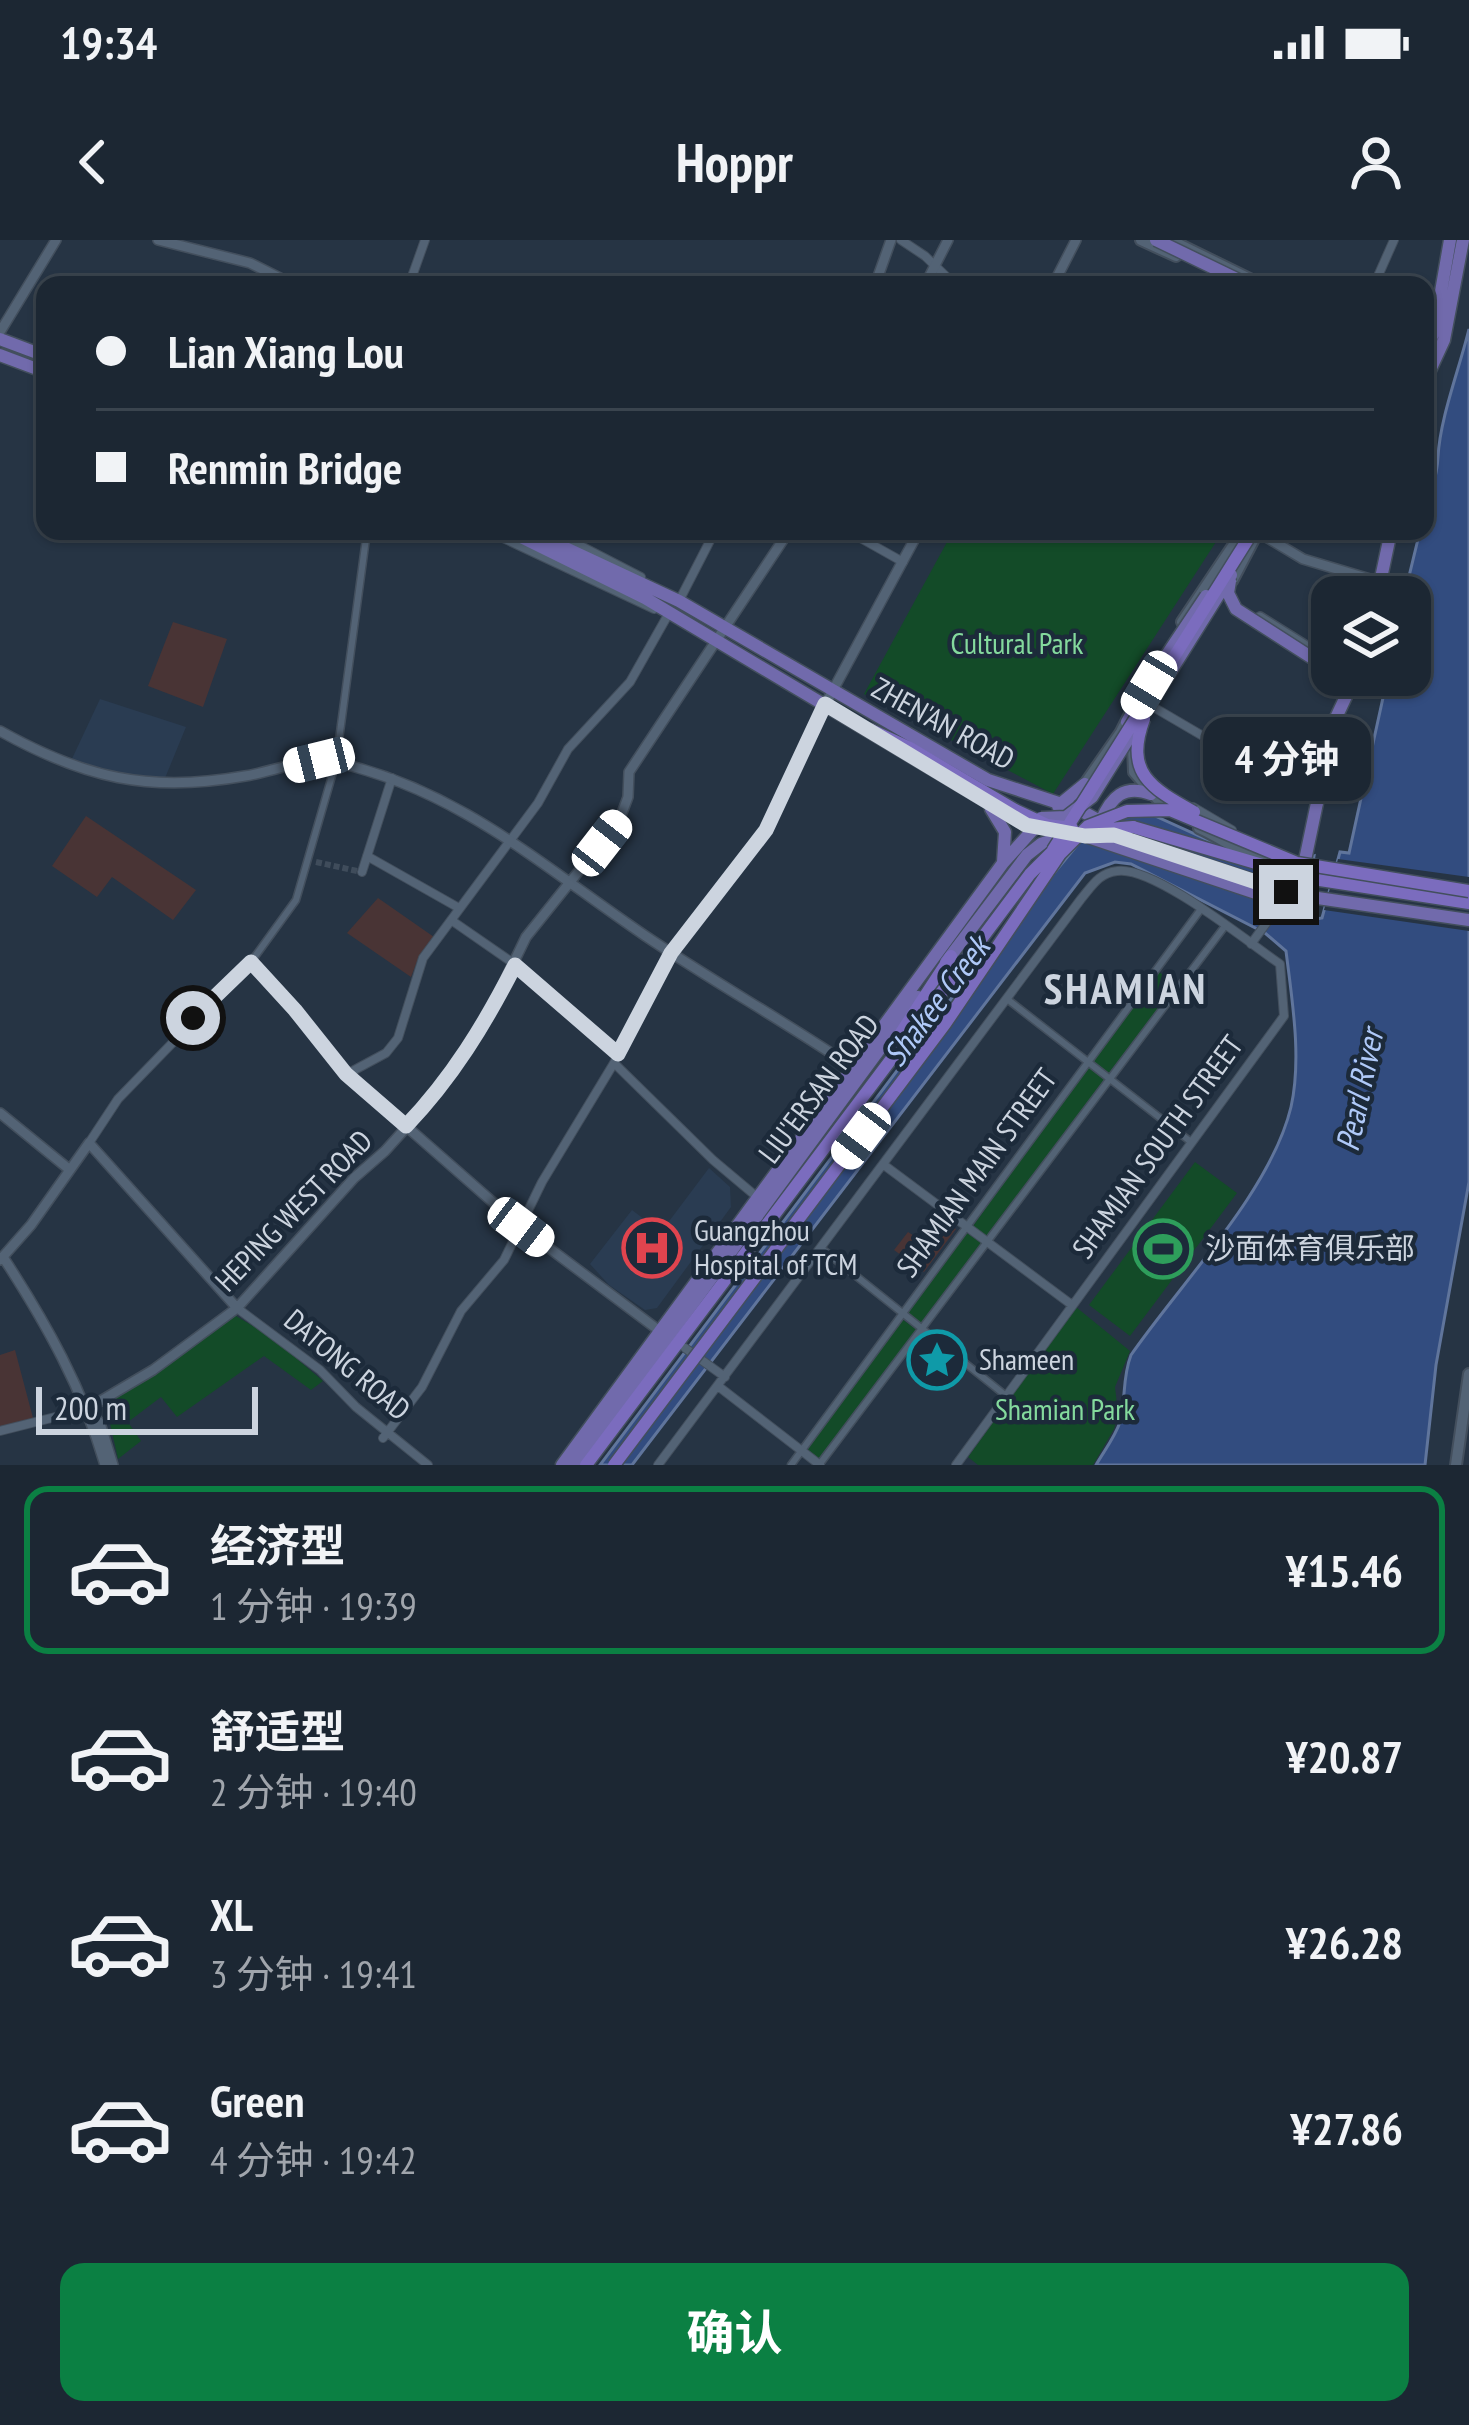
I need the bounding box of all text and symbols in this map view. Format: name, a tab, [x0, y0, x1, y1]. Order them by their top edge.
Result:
text: 19:34	[60, 13, 157, 71]
text: Hoppr	[676, 127, 793, 197]
icon: back	[60, 129, 126, 195]
icon: person	[1343, 129, 1409, 195]
text: Lian Xiang Lou	[168, 322, 404, 380]
text: Renmin Bridge	[168, 438, 402, 496]
map controls	[1311, 576, 1431, 696]
button: layers	[1311, 576, 1431, 696]
park label: Cultural Park	[951, 623, 1084, 662]
car	[1115, 645, 1183, 725]
street label: ZHEN'AN ROAD	[866, 668, 1022, 778]
callout: 4 分钟	[1202, 718, 1370, 802]
text: 4 分钟	[1235, 733, 1339, 784]
car	[280, 734, 358, 786]
car	[566, 804, 638, 882]
route end	[1259, 865, 1313, 919]
water label: Shakee Creek	[873, 924, 1001, 1074]
district label: SHAMIAN	[1044, 961, 1208, 1016]
route start	[166, 991, 220, 1045]
street label: LIU'ERSAN ROAD	[749, 1006, 887, 1170]
water label: Pearl River	[1325, 1021, 1393, 1155]
street label: SHAMIAN SOUTH STREET	[1063, 1027, 1251, 1265]
street label: SHAMIAN MAIN STREET	[887, 1060, 1065, 1284]
car	[825, 1096, 897, 1176]
street label: HEPING WEST ROAD	[206, 1121, 380, 1299]
car	[481, 1191, 561, 1263]
place label: Guangzhou Hospital of TCM	[694, 1210, 857, 1283]
hospital icon: Guangzhou Hospital of TCM	[621, 1217, 683, 1279]
sports icon: 沙面体育俱乐部	[1132, 1218, 1194, 1280]
place label: 沙面体育俱乐部	[1205, 1228, 1415, 1267]
street label: DATONG ROAD	[277, 1300, 419, 1428]
place icon: Shameen	[906, 1329, 968, 1391]
place label: Shameen	[979, 1339, 1074, 1378]
scale bar	[36, 1381, 258, 1434]
text: 200 m	[54, 1386, 127, 1429]
park label: Shamian Park	[995, 1389, 1135, 1428]
icon: car	[66, 1516, 174, 1624]
text: 经济型	[210, 1516, 345, 1574]
text: ¥15.46	[1286, 1541, 1403, 1599]
text: 1 分钟 · 19:39	[210, 1580, 417, 1631]
icon: car	[66, 1702, 174, 1810]
text: 舒适型	[210, 1702, 345, 1760]
text: ¥20.87	[1286, 1727, 1403, 1785]
text: 2 分钟 · 19:40	[210, 1766, 417, 1817]
text: XL	[210, 1885, 253, 1943]
icon: car	[66, 1888, 174, 1996]
text: ¥26.28	[1286, 1913, 1403, 1971]
text: 3 分钟 · 19:41	[210, 1948, 417, 1999]
text: Green	[210, 2071, 305, 2129]
icon: car	[66, 2074, 174, 2182]
text: ¥27.86	[1290, 2099, 1403, 2157]
text: 4 分钟 · 19:42	[210, 2134, 417, 2185]
button: 确认	[60, 2263, 1409, 2401]

